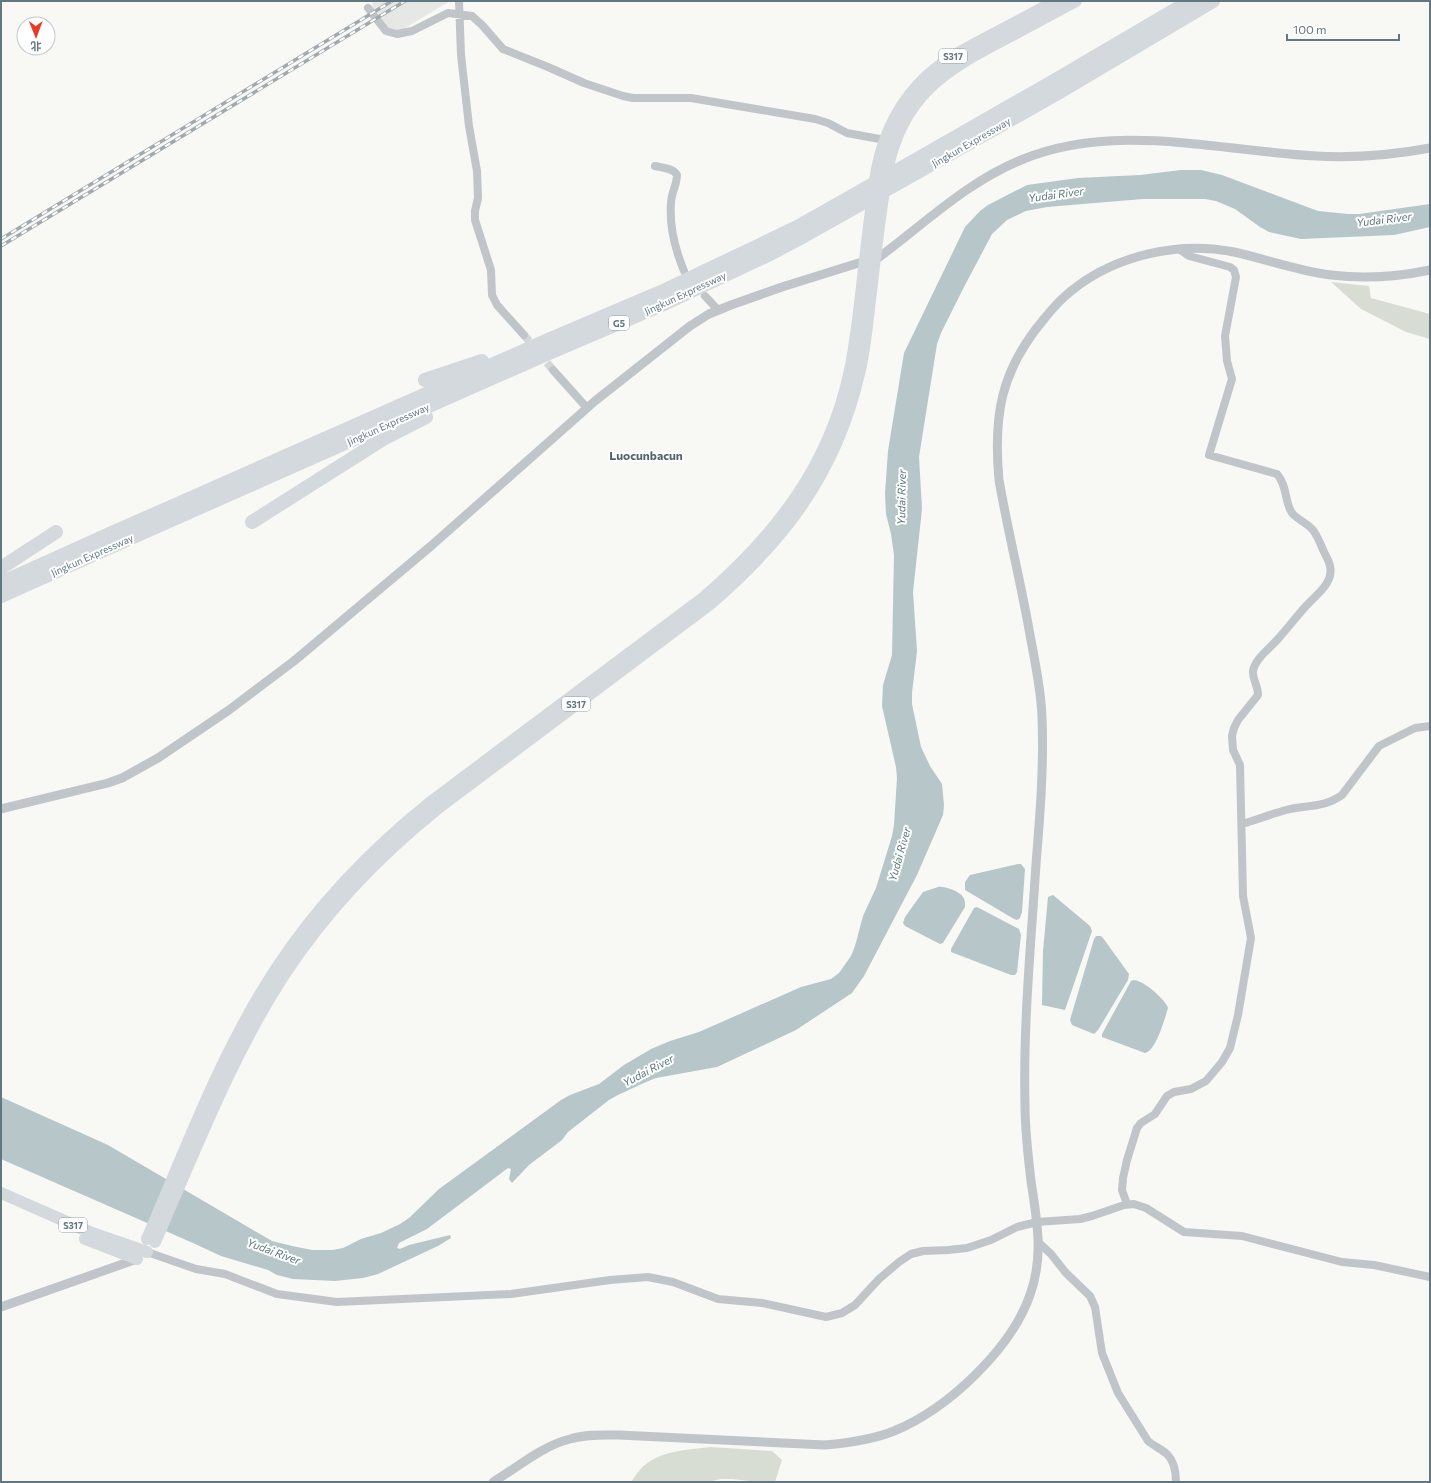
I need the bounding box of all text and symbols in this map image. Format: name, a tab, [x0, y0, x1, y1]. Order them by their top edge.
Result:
north arrow	[16, 16, 56, 56]
scale bar	[1287, 16, 1399, 42]
text: 100 m	[1293, 22, 1327, 36]
text: 北	[31, 40, 42, 53]
road number: S317	[939, 49, 967, 63]
street label: Jingkun Expressway	[930, 115, 1012, 169]
water label: Yudai River	[1028, 184, 1085, 204]
water label: Yudai River	[1356, 209, 1413, 229]
street label: Jingkun Expressway	[642, 269, 728, 317]
road number: G5	[609, 316, 629, 330]
street label: Jingkun Expressway	[345, 400, 431, 448]
district label: Luocunbacun	[609, 448, 683, 462]
water label: Yudai River	[894, 468, 908, 525]
street label: Jingkun Expressway	[49, 531, 135, 579]
road number: S317	[562, 697, 590, 711]
water label: Yudai River	[885, 825, 913, 883]
water label: Yudai River	[620, 1051, 676, 1089]
road number: S317	[59, 1218, 87, 1232]
water label: Yudai River	[246, 1235, 303, 1267]

